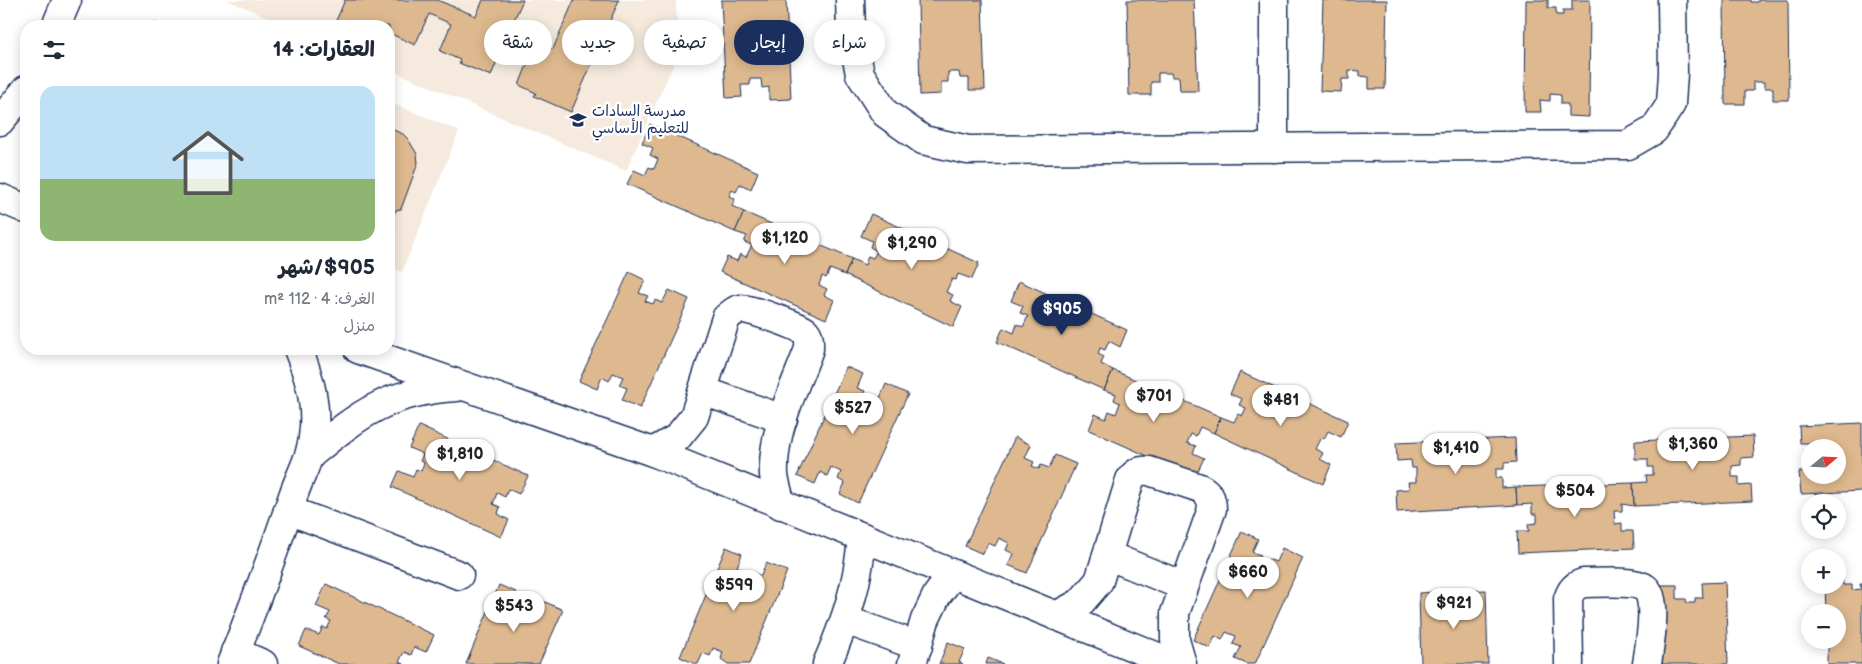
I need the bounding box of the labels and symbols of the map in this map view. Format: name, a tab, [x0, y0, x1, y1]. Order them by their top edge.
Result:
place label: مدرسة السادات للتعليم الأساسي	[592, 102, 689, 141]
school or university icon: مدرسة السادات للتعليم الأساسي	[568, 110, 588, 130]
pin: $1,120	[744, 222, 826, 265]
pin: $1,290	[871, 228, 953, 270]
pin: $905	[1032, 294, 1092, 336]
pin: $701	[1124, 380, 1184, 423]
pin: $481	[1251, 384, 1311, 427]
pin: $527	[823, 392, 883, 435]
pin: $1,360	[1652, 428, 1734, 471]
pin: $1,410	[1415, 432, 1497, 475]
pin: $1,810	[419, 438, 501, 481]
north arrow	[1801, 439, 1846, 484]
pin: $504	[1545, 476, 1605, 518]
pin: $660	[1218, 556, 1278, 599]
pin: $599	[704, 570, 764, 612]
pin: $921	[1424, 588, 1484, 630]
pin: $543	[484, 590, 544, 633]

